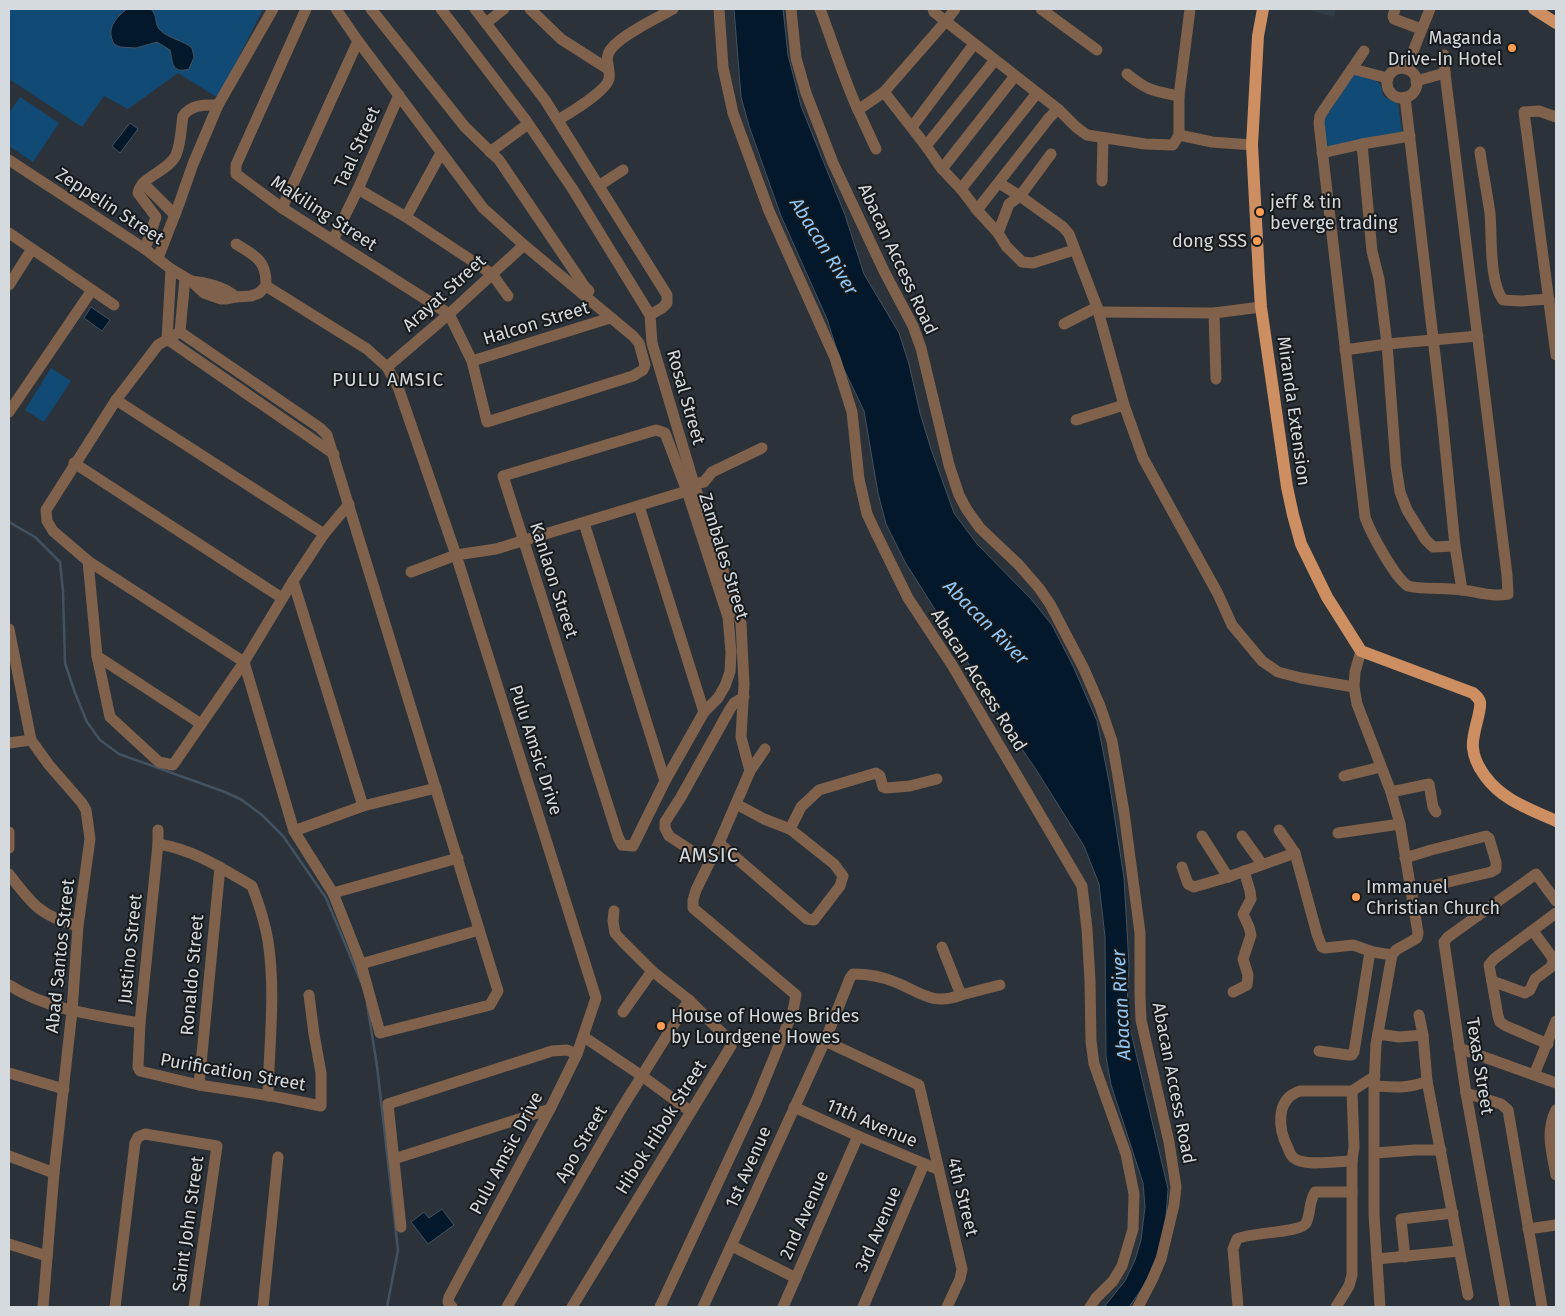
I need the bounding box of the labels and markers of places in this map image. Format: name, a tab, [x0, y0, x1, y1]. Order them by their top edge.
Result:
place label: Maganda Drive-In Hotel	[1388, 27, 1502, 70]
marker: Maganda Drive-In Hotel	[1506, 42, 1518, 54]
place label: jeff & tin beverge trading	[1269, 191, 1398, 234]
marker: jeff & tin beverge trading	[1254, 206, 1266, 218]
place label: dong SSS	[1172, 230, 1247, 252]
marker: dong SSS	[1251, 235, 1263, 247]
place label: Immanuel Christian Church	[1366, 876, 1500, 919]
marker: Immanuel Christian Church	[1350, 891, 1362, 903]
place label: House of Howes Brides by Lourdgene Howes	[671, 1005, 859, 1048]
marker: House of Howes Brides by Lourdgene Howes	[655, 1020, 667, 1032]

